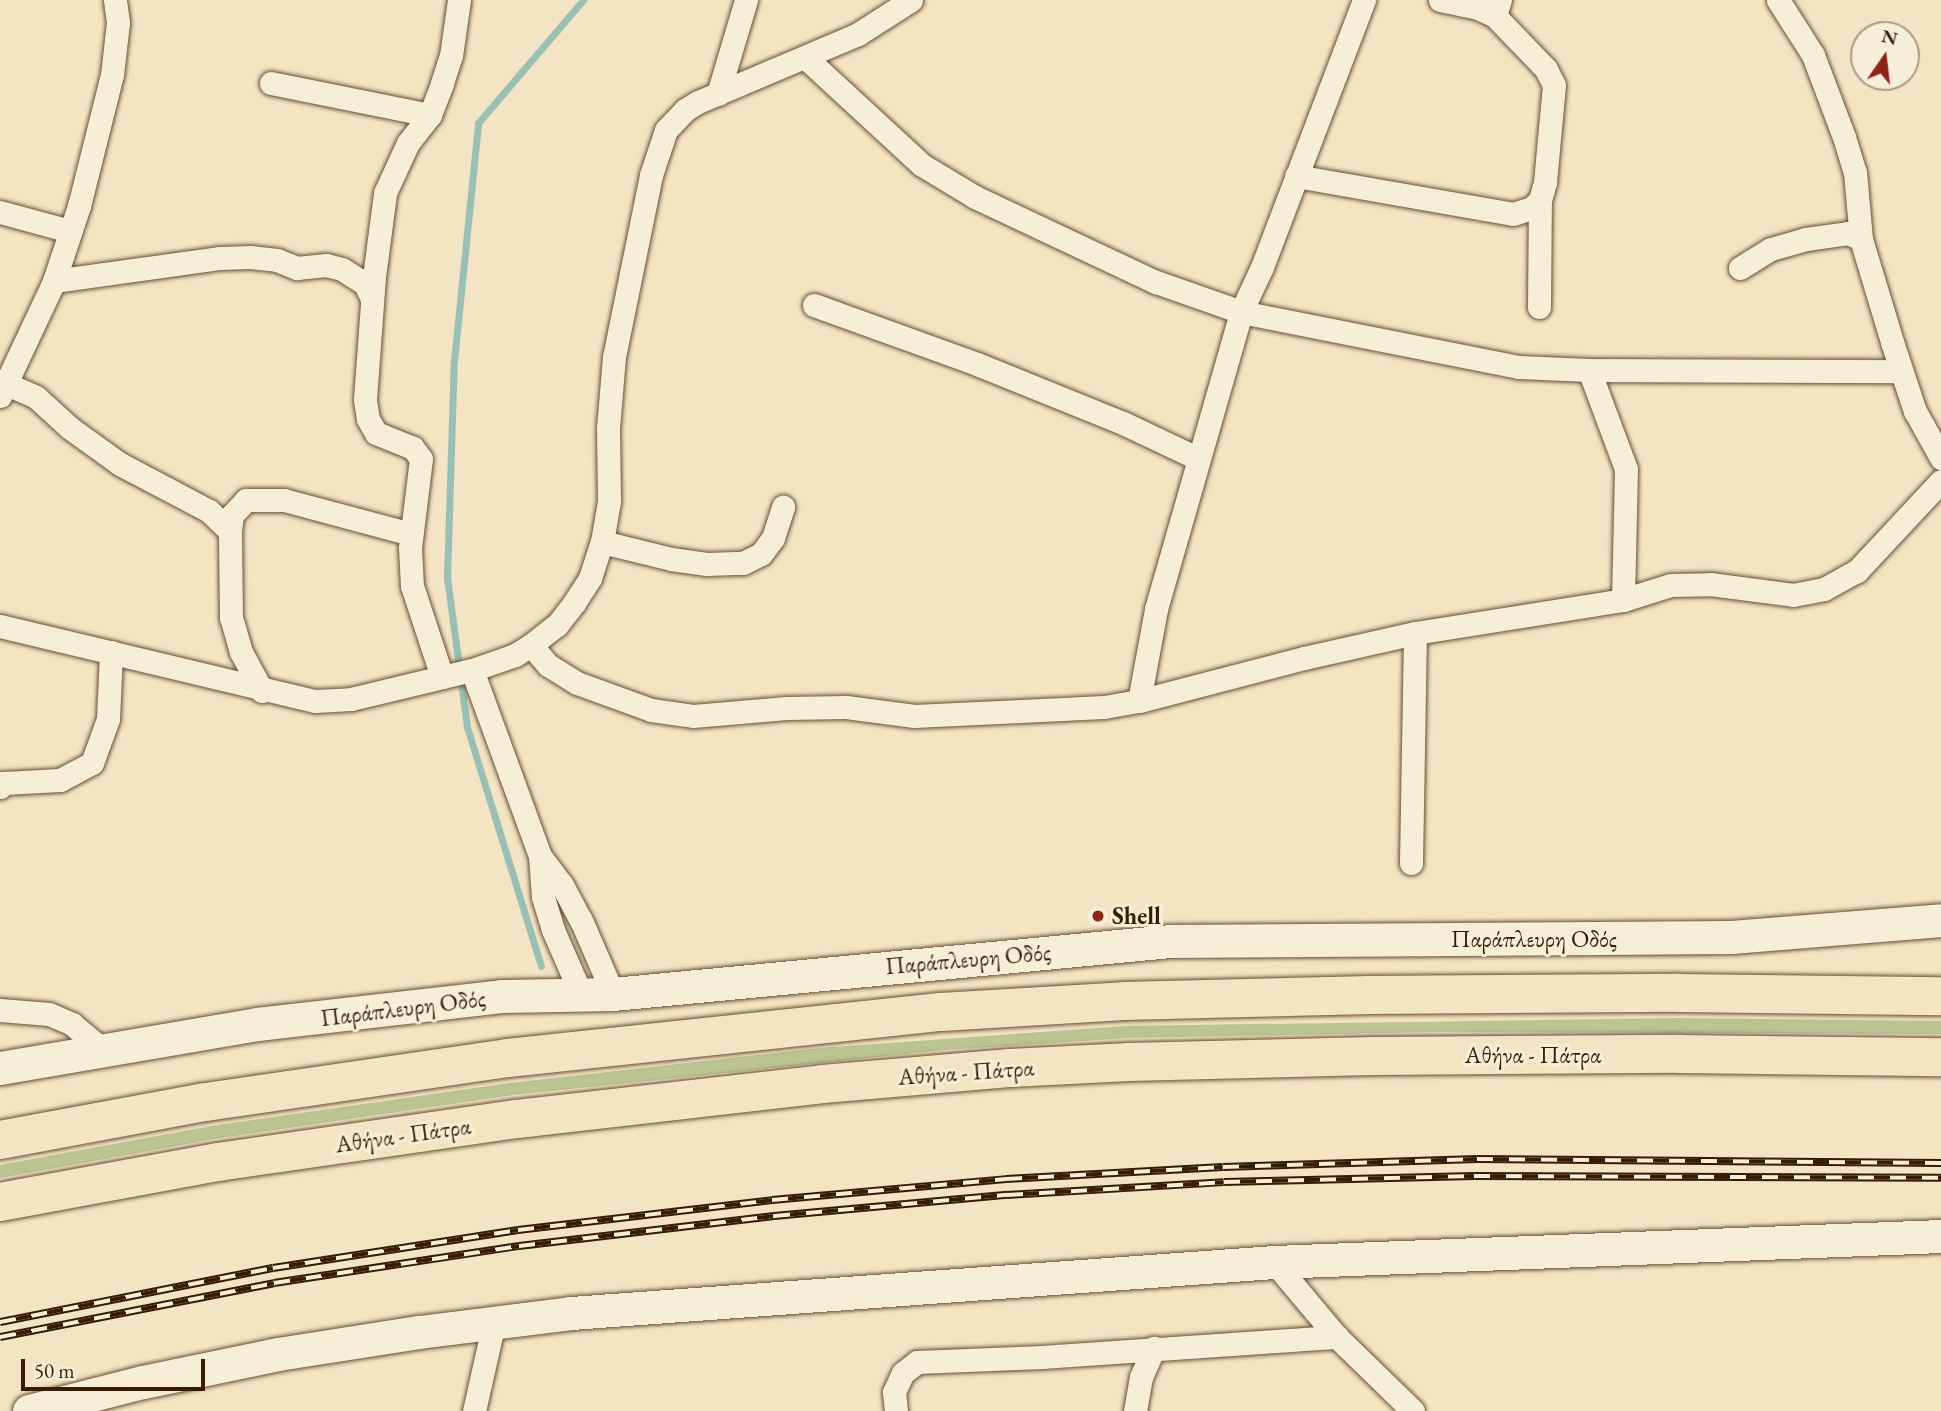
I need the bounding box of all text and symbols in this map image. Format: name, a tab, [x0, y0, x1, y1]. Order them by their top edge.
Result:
north arrow	[1850, 21, 1920, 91]
text: N	[1879, 23, 1900, 51]
place label: Shell	[1112, 902, 1161, 930]
marker: Shell	[1090, 908, 1106, 924]
street label: Παράπλευρη Οδός	[1451, 925, 1617, 953]
street label: Παράπλευρη Οδός	[884, 937, 1052, 981]
street label: Παράπλευρη Οδός	[319, 984, 487, 1032]
street label: Αθήνα - Πάτρα	[1465, 1041, 1601, 1069]
street label: Αθήνα - Πάτρα	[897, 1053, 1035, 1091]
street label: Αθήνα - Πάτρα	[333, 1111, 473, 1159]
scale bar	[24, 1344, 208, 1388]
text: 50 m	[34, 1357, 75, 1384]

